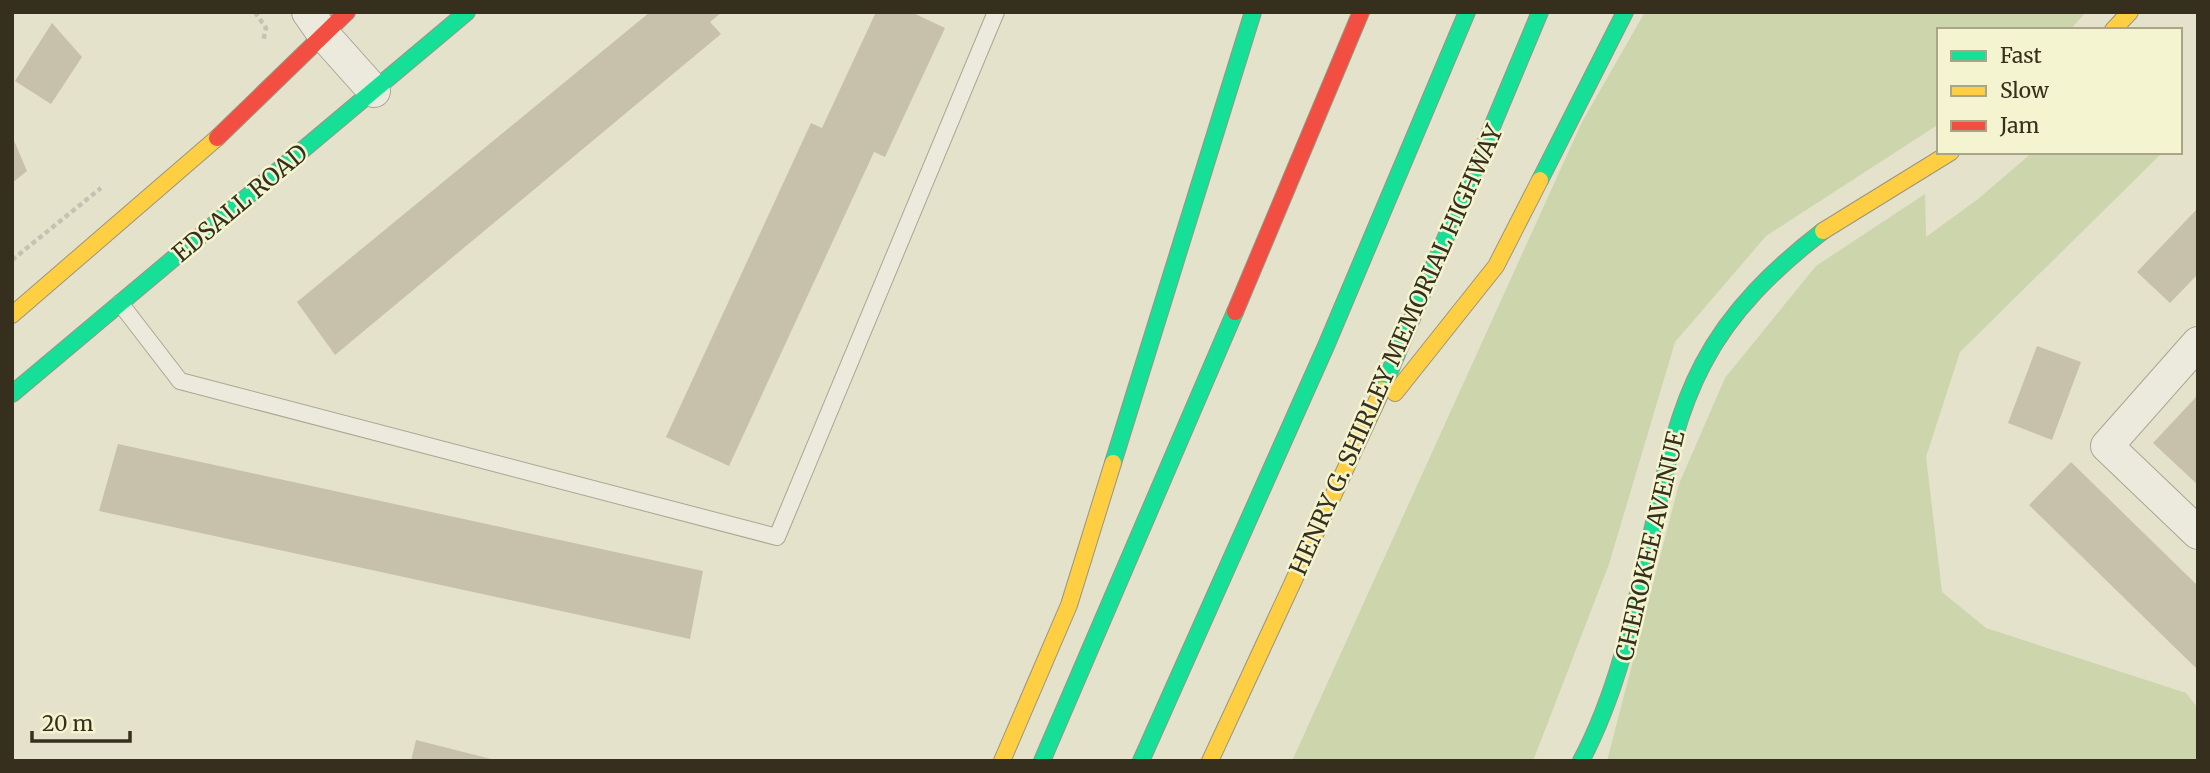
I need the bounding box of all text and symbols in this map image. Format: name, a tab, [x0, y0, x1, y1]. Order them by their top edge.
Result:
legend	[1937, 28, 2182, 154]
text: Fast	[2000, 42, 2042, 69]
text: Slow	[2000, 77, 2049, 104]
text: Jam	[1999, 112, 2039, 139]
street label: HENRY G. SHIRLEY MEMORIAL HIGHWAY	[1282, 120, 1510, 580]
street label: EDSALL ROAD	[166, 137, 314, 269]
street label: CHEROKEE AVENUE	[1608, 427, 1692, 664]
scale bar	[32, 700, 130, 744]
text: 20 m	[42, 710, 94, 737]

